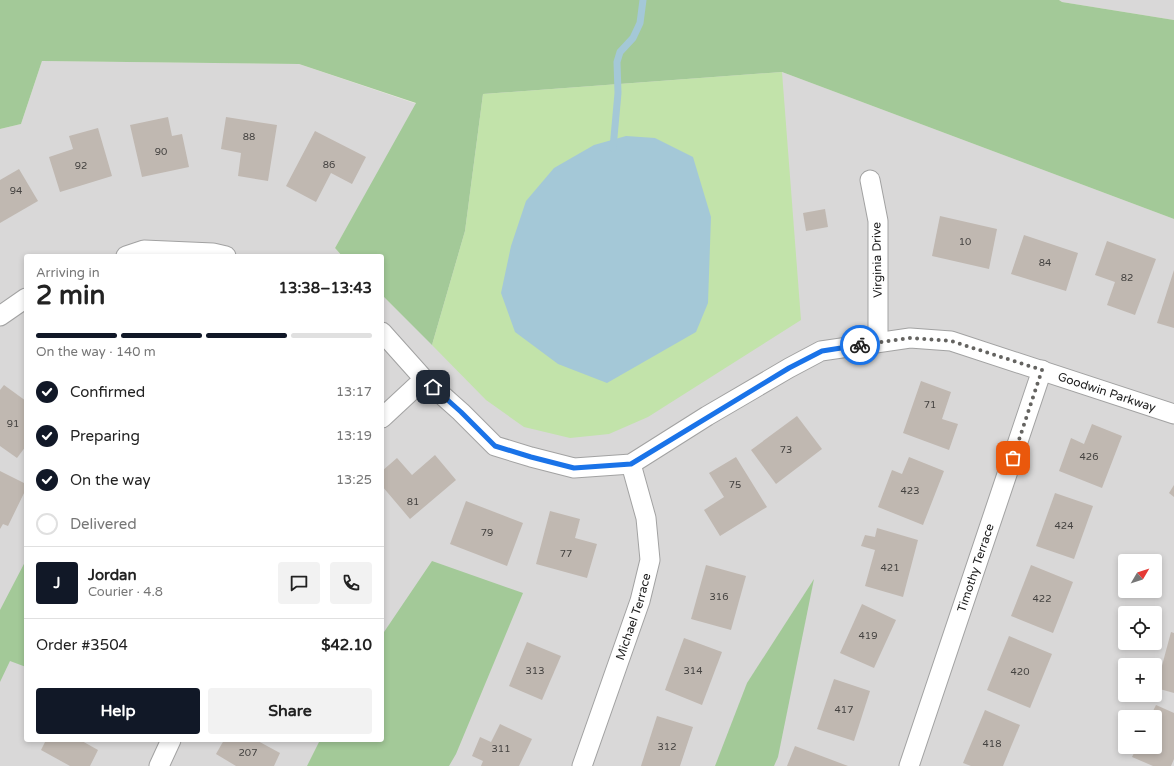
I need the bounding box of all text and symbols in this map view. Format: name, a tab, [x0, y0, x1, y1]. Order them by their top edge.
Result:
house number: 88	[243, 131, 255, 143]
house number: 90	[155, 146, 167, 158]
house number: 86	[323, 159, 335, 171]
house number: 92	[75, 160, 87, 172]
house number: 94	[10, 185, 22, 197]
street label: Virginia Drive	[869, 222, 885, 298]
house number: 10	[959, 236, 971, 248]
house number: 84	[1039, 257, 1051, 269]
text: Arriving in	[36, 265, 100, 281]
house number: 82	[1121, 272, 1133, 284]
text: 13:38–13:43	[279, 279, 372, 297]
text: 2 min	[36, 280, 105, 311]
courier	[840, 325, 880, 365]
icon: bike	[849, 334, 871, 356]
text: On the way · 140 m	[36, 344, 156, 360]
street label: Goodwin Parkway	[1056, 369, 1158, 415]
pin	[416, 370, 450, 404]
icon: home	[422, 376, 444, 398]
icon: check	[36, 381, 58, 403]
text: Confirmed	[70, 383, 145, 401]
text: 13:17	[336, 384, 372, 400]
house number: 71	[924, 399, 936, 411]
house number: 91	[7, 418, 19, 430]
icon: check	[36, 425, 58, 447]
text: Preparing	[70, 427, 140, 445]
text: 13:19	[336, 428, 372, 444]
pin	[996, 441, 1030, 475]
house number: 73	[780, 444, 792, 456]
icon: bag	[1002, 447, 1024, 469]
house number: 426	[1080, 451, 1098, 463]
icon: check	[36, 469, 58, 491]
text: On the way	[70, 471, 150, 489]
text: 13:25	[336, 472, 372, 488]
house number: 75	[729, 479, 741, 491]
house number: 423	[901, 485, 919, 497]
house number: 81	[407, 496, 419, 508]
text: Delivered	[70, 515, 137, 533]
house number: 424	[1055, 520, 1073, 532]
street label: Timothy Terrace	[954, 522, 997, 614]
house number: 79	[481, 527, 493, 539]
house number: 77	[560, 548, 572, 560]
north arrow	[1118, 554, 1162, 598]
map controls	[1118, 554, 1162, 754]
button: chat	[278, 562, 320, 604]
button: phone	[330, 562, 372, 604]
house number: 421	[881, 562, 899, 574]
text: Jordan	[88, 566, 137, 584]
street label: Michael Terrace	[613, 572, 654, 662]
text: J	[54, 574, 61, 592]
text: Courier · 4.8	[88, 584, 163, 600]
house number: 316	[710, 591, 728, 603]
house number: 422	[1033, 593, 1051, 605]
button: locate	[1118, 606, 1162, 650]
house number: 419	[859, 630, 877, 642]
text: Order #3504	[36, 636, 128, 654]
text: $42.10	[321, 636, 372, 654]
button: +	[1118, 658, 1162, 702]
house number: 313	[526, 665, 544, 677]
house number: 314	[684, 665, 702, 677]
house number: 420	[1011, 666, 1029, 678]
button: Help	[36, 688, 200, 734]
button: Share	[208, 688, 372, 734]
house number: 417	[835, 704, 853, 716]
button: −	[1118, 710, 1162, 754]
house number: 418	[983, 738, 1001, 750]
house number: 312	[658, 741, 676, 753]
house number: 311	[492, 743, 510, 755]
house number: 207	[239, 747, 257, 759]

